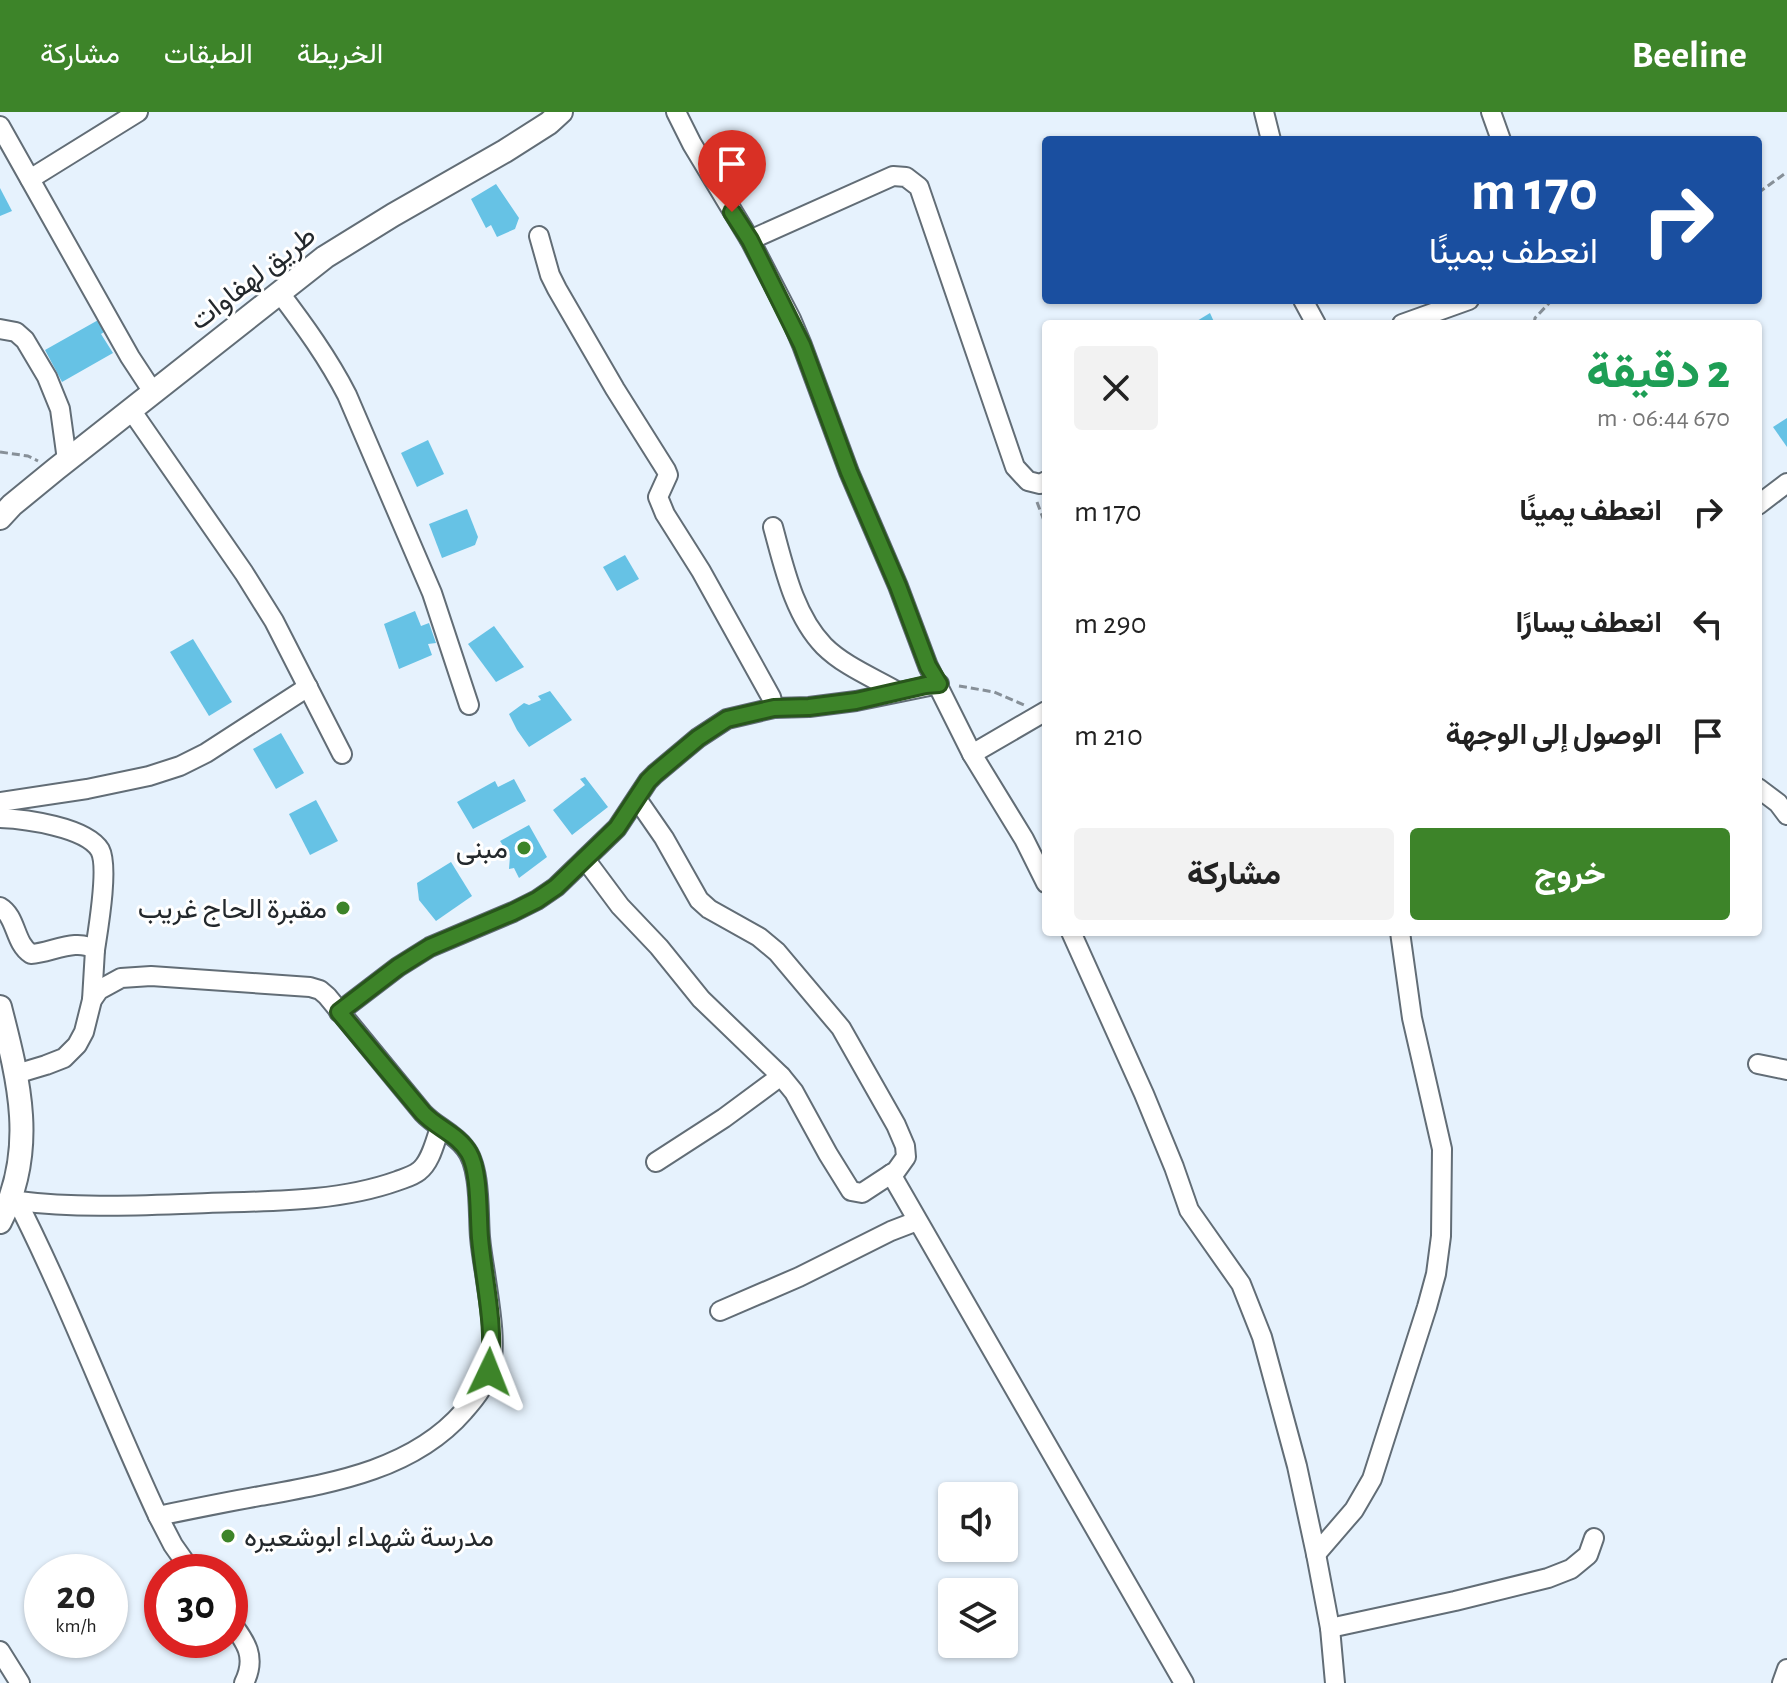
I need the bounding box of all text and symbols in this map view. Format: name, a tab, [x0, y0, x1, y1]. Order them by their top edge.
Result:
text: Beeline	[1632, 37, 1747, 75]
text: مشاركة	[40, 41, 120, 69]
text: الطبقات	[164, 41, 253, 69]
text: الخريطة	[297, 41, 383, 69]
pin	[698, 130, 766, 212]
icon: arrive	[710, 142, 754, 186]
text: 170 m	[1471, 164, 1598, 220]
icon: right	[1626, 168, 1730, 272]
street label: طريق لهفاوات	[185, 221, 322, 338]
text: انعطف يمينًا	[1429, 234, 1598, 270]
button: close	[1074, 346, 1158, 430]
text: 2 دقيقة	[1586, 349, 1730, 397]
text: 670 m · 06:44	[1597, 405, 1730, 431]
icon: right	[1686, 490, 1730, 534]
text: انعطف يمينًا	[1519, 496, 1662, 526]
text: 170 m	[1074, 497, 1142, 527]
icon: left	[1686, 602, 1730, 646]
text: انعطف يسارًا	[1515, 608, 1662, 638]
text: 290 m	[1074, 609, 1147, 639]
icon: arrive	[1686, 714, 1730, 758]
text: الوصول إلى الوجهة	[1446, 720, 1662, 750]
text: 210 m	[1074, 721, 1143, 751]
button: مشاركة	[1074, 828, 1394, 920]
button: خروج	[1410, 828, 1730, 920]
place label: مبنى	[456, 836, 508, 865]
marker: مبنى	[515, 839, 533, 857]
place label: مقبرة الحاج غريب	[138, 896, 327, 927]
marker: مقبرة الحاج غريب	[334, 899, 352, 917]
position arrow	[447, 1330, 531, 1414]
map controls	[938, 1482, 1018, 1658]
button: sound	[938, 1482, 1018, 1562]
place label: مدرسة شهداء ابوشعيره	[244, 1524, 494, 1554]
marker: مدرسة شهداء ابوشعيره	[219, 1527, 237, 1545]
speed limit sign: 30	[144, 1554, 248, 1658]
text: 20	[56, 1576, 96, 1616]
button: layers	[938, 1578, 1018, 1658]
text: km/h	[55, 1616, 97, 1636]

